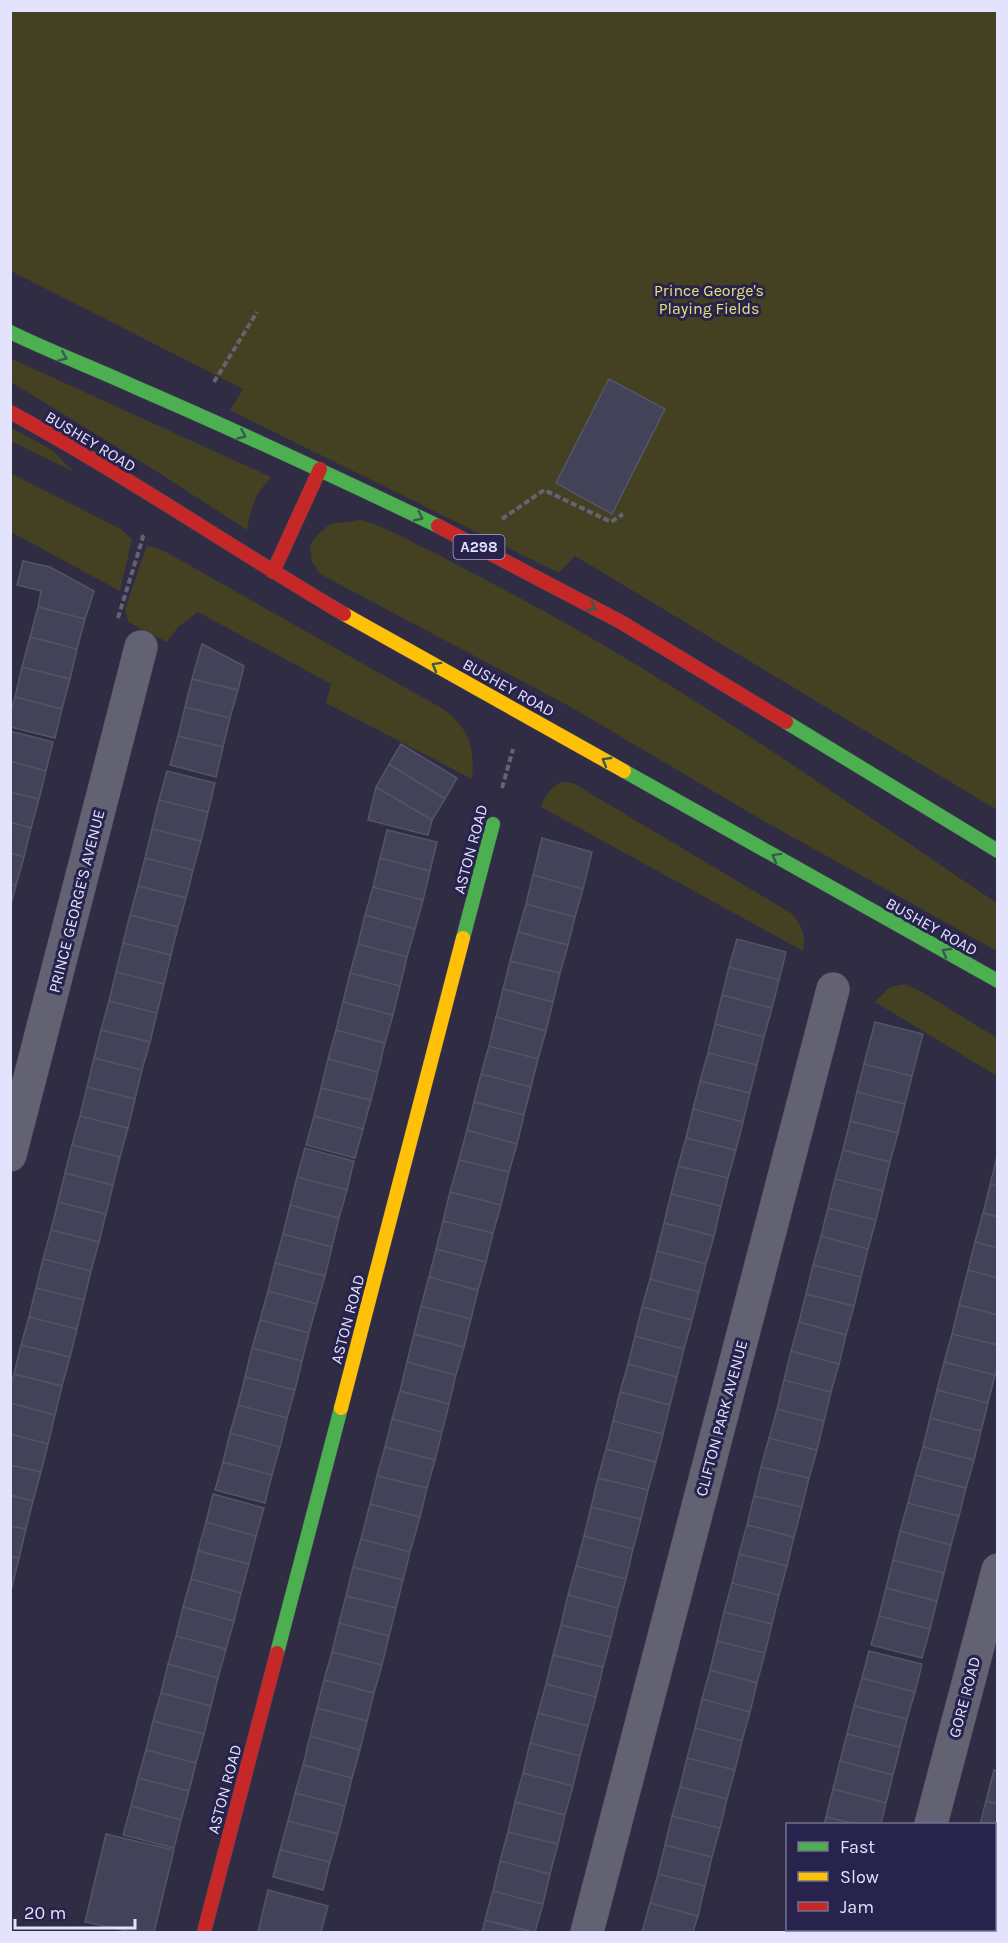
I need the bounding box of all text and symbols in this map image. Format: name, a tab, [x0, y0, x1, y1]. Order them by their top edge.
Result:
park label: Prince George's Playing Fields	[654, 281, 764, 318]
one-way arrow	[57, 350, 68, 362]
street label: BUSHEY ROAD	[42, 407, 139, 476]
one-way arrow	[236, 427, 247, 439]
one-way arrow	[412, 510, 423, 522]
road number: A298	[454, 535, 504, 559]
one-way arrow	[586, 600, 596, 611]
street label: BUSHEY ROAD	[459, 654, 558, 721]
one-way arrow	[432, 662, 443, 673]
one-way arrow	[602, 757, 613, 768]
street label: ASTON ROAD	[449, 802, 492, 896]
street label: PRINCE GEORGE'S AVENUE	[45, 808, 108, 995]
one-way arrow	[772, 853, 782, 864]
street label: BUSHEY ROAD	[882, 893, 981, 960]
one-way arrow	[942, 948, 953, 960]
street label: ASTON ROAD	[326, 1272, 369, 1366]
street label: CLIFTON PARK AVENUE	[691, 1338, 752, 1498]
street label: GORE ROAD	[945, 1655, 984, 1740]
street label: ASTON ROAD	[203, 1742, 246, 1836]
legend	[786, 1823, 996, 1931]
text: Fast	[840, 1836, 875, 1858]
text: Slow	[840, 1866, 879, 1888]
scale bar	[15, 1892, 135, 1930]
text: Jam	[840, 1896, 874, 1918]
text: 20 m	[24, 1902, 66, 1924]

